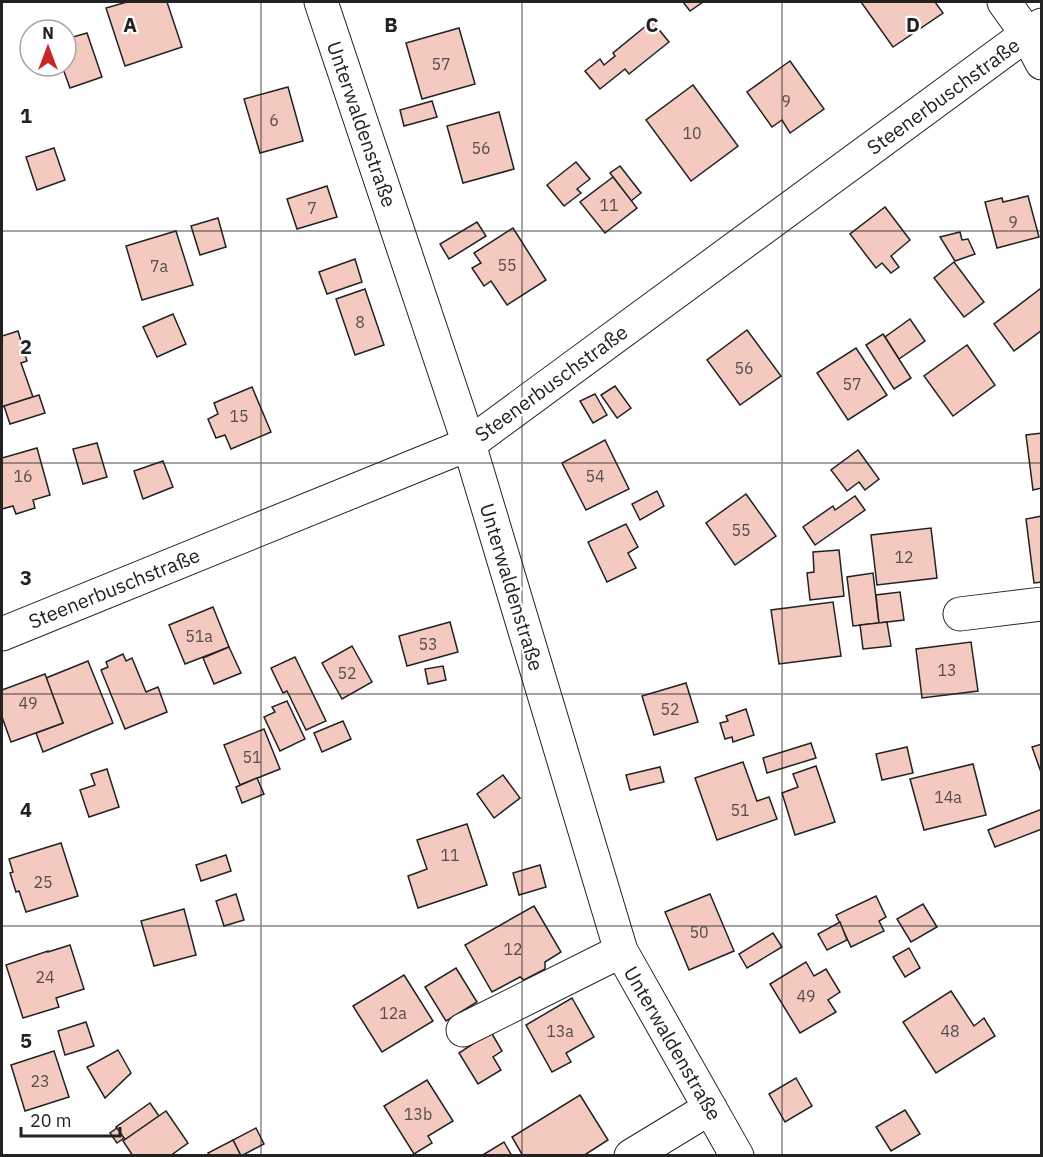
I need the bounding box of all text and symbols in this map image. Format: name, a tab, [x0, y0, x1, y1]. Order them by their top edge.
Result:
text: A	[123, 11, 137, 38]
text: B	[384, 11, 398, 38]
text: C	[645, 11, 659, 38]
text: D	[906, 11, 920, 38]
north arrow	[18, 18, 78, 78]
text: N	[42, 23, 54, 43]
street label: Steenerbuschstraße	[861, 31, 1025, 161]
street label: Unterwaldenstraße	[321, 37, 403, 211]
house number: 57	[431, 54, 451, 74]
house number: 9	[781, 91, 791, 111]
text: 1	[20, 102, 32, 129]
house number: 6	[269, 110, 279, 130]
house number: 10	[682, 123, 702, 143]
house number: 56	[471, 138, 491, 158]
house number: 11	[599, 195, 619, 215]
house number: 7	[307, 198, 317, 218]
house number: 9	[1008, 212, 1018, 232]
house number: 55	[497, 255, 517, 275]
house number: 7a	[150, 256, 169, 276]
house number: 8	[355, 312, 365, 332]
street label: Steenerbuschstraße	[469, 318, 633, 448]
text: 2	[20, 333, 32, 360]
house number: 56	[734, 358, 754, 378]
house number: 57	[842, 374, 862, 394]
house number: 15	[229, 406, 249, 426]
house number: 16	[13, 466, 33, 486]
house number: 54	[585, 466, 605, 486]
street label: Unterwaldenstraße	[474, 500, 550, 674]
house number: 55	[731, 520, 751, 540]
street label: Steenerbuschstraße	[24, 541, 204, 635]
house number: 12	[894, 547, 914, 567]
text: 3	[20, 564, 32, 591]
house number: 51a	[185, 626, 213, 646]
house number: 53	[418, 634, 438, 654]
house number: 13	[937, 660, 957, 680]
house number: 52	[337, 663, 357, 683]
house number: 49	[18, 693, 38, 713]
house number: 52	[660, 699, 680, 719]
house number: 51	[242, 747, 262, 767]
house number: 14a	[934, 787, 962, 807]
text: 4	[20, 796, 32, 823]
house number: 51	[730, 800, 750, 820]
house number: 11	[440, 845, 460, 865]
house number: 25	[33, 872, 53, 892]
house number: 50	[689, 922, 709, 942]
house number: 12	[503, 939, 523, 959]
street label: Unterwaldenstraße	[618, 961, 728, 1125]
house number: 24	[35, 967, 55, 987]
house number: 49	[796, 986, 816, 1006]
house number: 12a	[379, 1003, 407, 1023]
house number: 13a	[546, 1021, 574, 1041]
house number: 48	[940, 1021, 960, 1041]
text: 5	[20, 1027, 32, 1054]
house number: 23	[30, 1071, 50, 1091]
scale bar	[21, 1100, 120, 1138]
house number: 13b	[404, 1104, 432, 1124]
text: 20 m	[30, 1109, 72, 1132]

